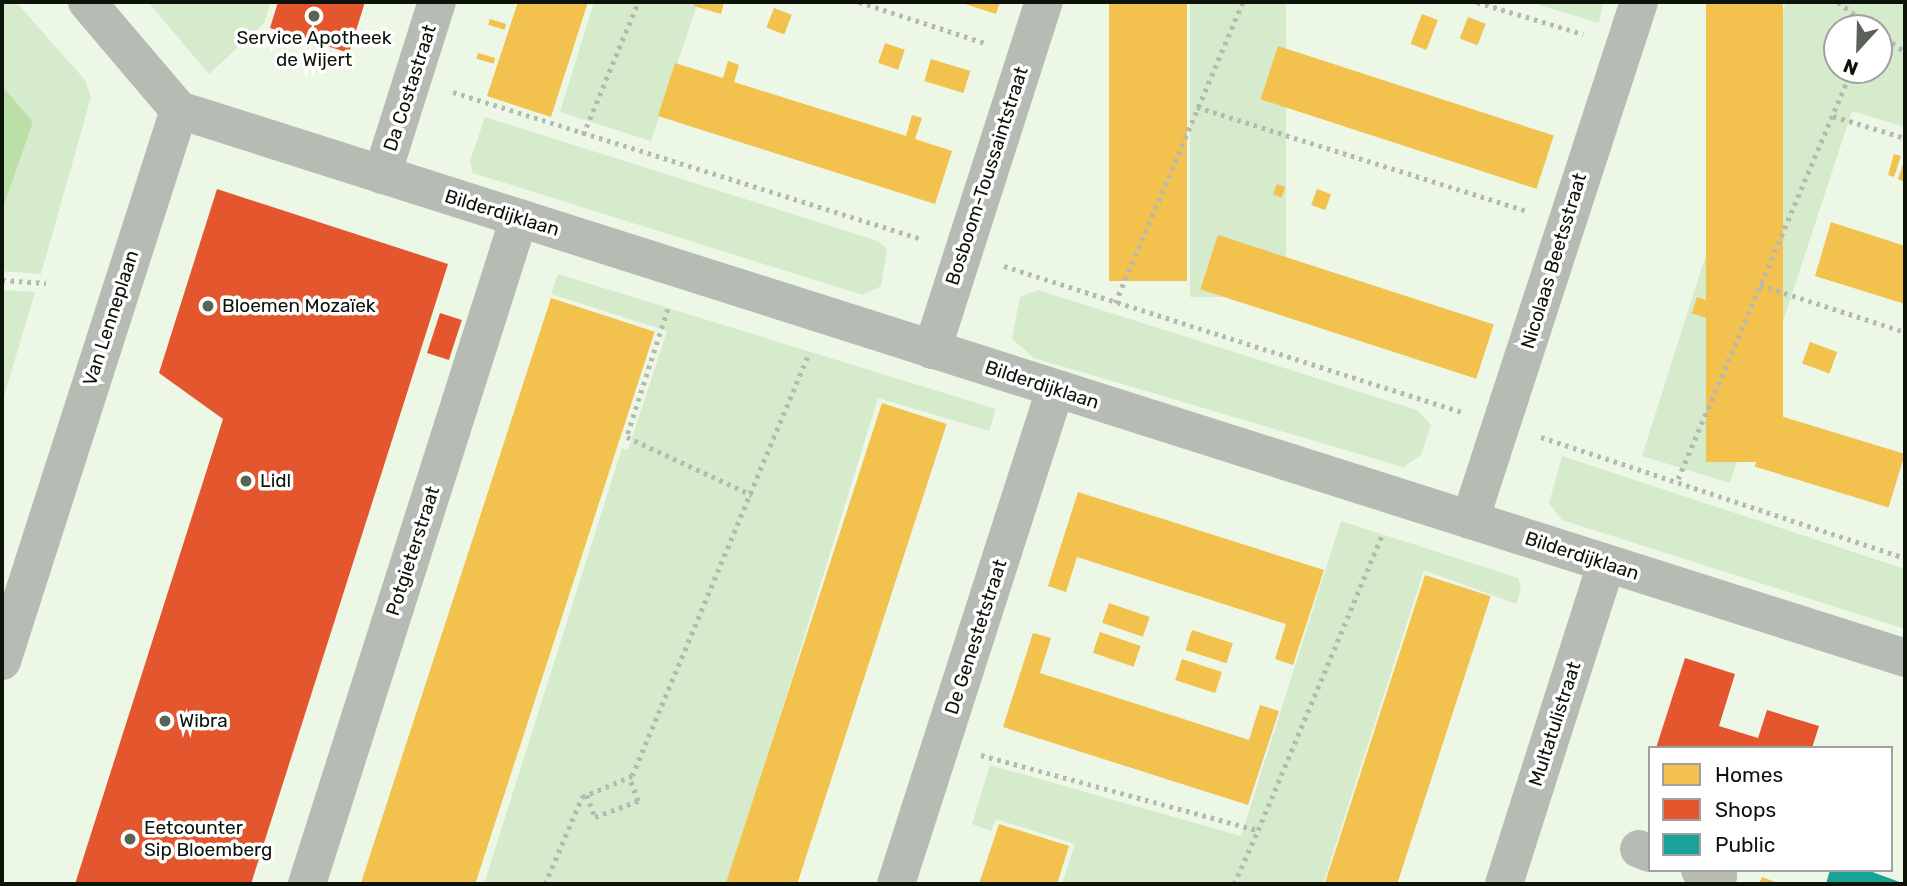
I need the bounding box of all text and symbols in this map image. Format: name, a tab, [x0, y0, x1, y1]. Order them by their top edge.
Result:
marker: Service Apotheek de Wijert	[306, 8, 322, 24]
north arrow	[1823, 14, 1893, 84]
street label: Da Costastraat	[379, 22, 441, 154]
place label: Service Apotheek de Wijert	[236, 27, 392, 71]
text: N	[1840, 54, 1861, 80]
street label: Bosboom-Toussaintstraat	[941, 64, 1033, 288]
street label: Nicolaas Beetsstraat	[1516, 170, 1592, 352]
street label: Bilderdijklaan	[442, 185, 562, 241]
street label: Van Lenneplaan	[78, 247, 144, 389]
place label: Bloemen Mozaïek	[222, 295, 376, 317]
marker: Bloemen Mozaïek	[200, 298, 216, 314]
street label: Bilderdijklaan	[982, 356, 1102, 414]
place label: Lidl	[260, 470, 291, 492]
marker: Lidl	[238, 473, 254, 489]
street label: Potgieterstraat	[381, 483, 445, 619]
street label: Bilderdijklaan	[1522, 527, 1642, 585]
street label: De Genestetstraat	[940, 557, 1012, 717]
street label: Multatulistraat	[1524, 659, 1586, 789]
place label: Wibra	[179, 710, 228, 732]
marker: Wibra	[157, 713, 173, 729]
legend	[1648, 746, 1893, 872]
text: Homes	[1715, 762, 1783, 787]
text: Shops	[1715, 797, 1776, 822]
place label: Eetcounter Sip Bloemberg	[144, 817, 272, 861]
marker: Eetcounter Sip Bloemberg	[122, 831, 138, 847]
text: Public	[1715, 832, 1775, 857]

